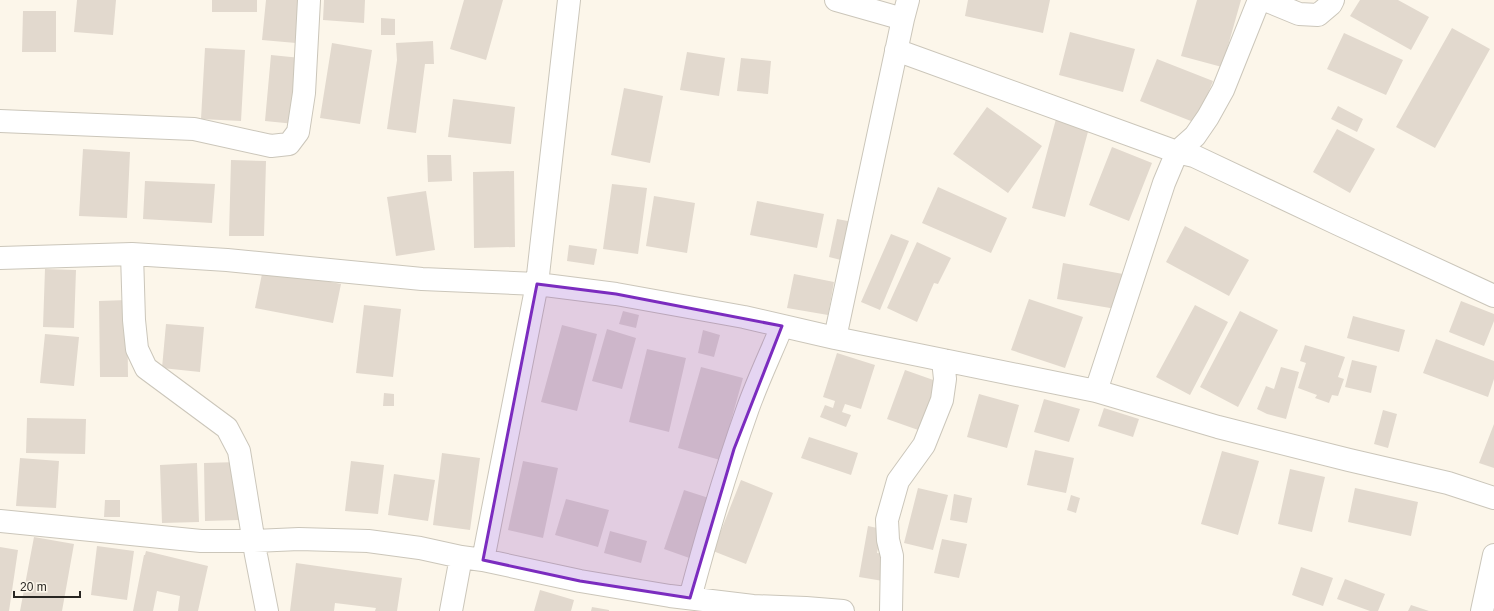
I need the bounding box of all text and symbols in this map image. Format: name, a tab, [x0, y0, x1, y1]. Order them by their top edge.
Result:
scale bar	[14, 573, 80, 599]
text: 20 m	[20, 580, 47, 594]

